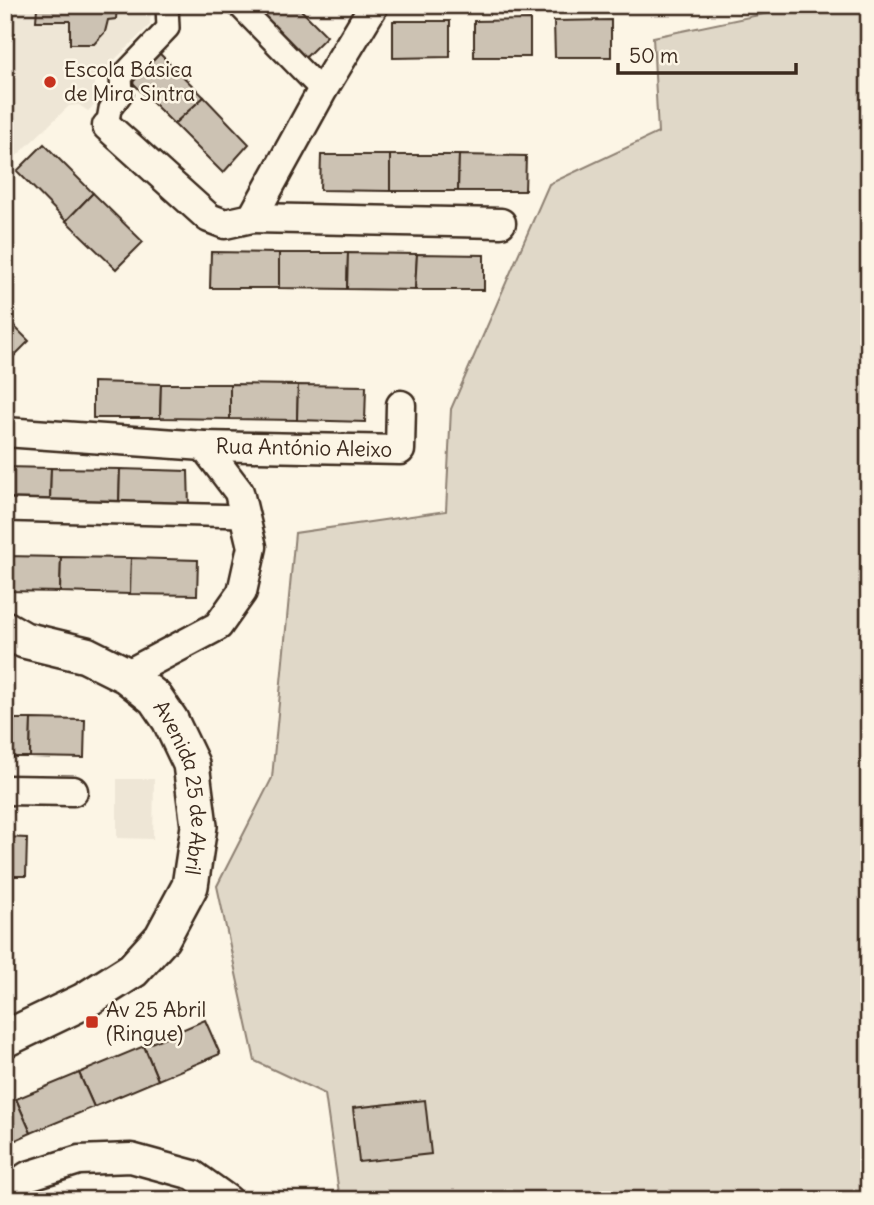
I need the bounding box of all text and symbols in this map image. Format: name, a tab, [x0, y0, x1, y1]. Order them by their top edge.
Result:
scale bar	[618, 32, 797, 76]
text: 50 m	[629, 42, 678, 69]
place label: Escola Básica de Mira Sintra	[64, 56, 195, 107]
marker: Escola Básica de Mira Sintra	[42, 74, 58, 90]
street label: Rua António Aleixo	[215, 432, 392, 463]
street label: Avenida 25 de Abril	[148, 695, 213, 877]
place label: Av 25 Abril (Ringue)	[106, 996, 206, 1047]
marker: Av 25 Abril (Ringue)	[84, 1014, 100, 1030]

